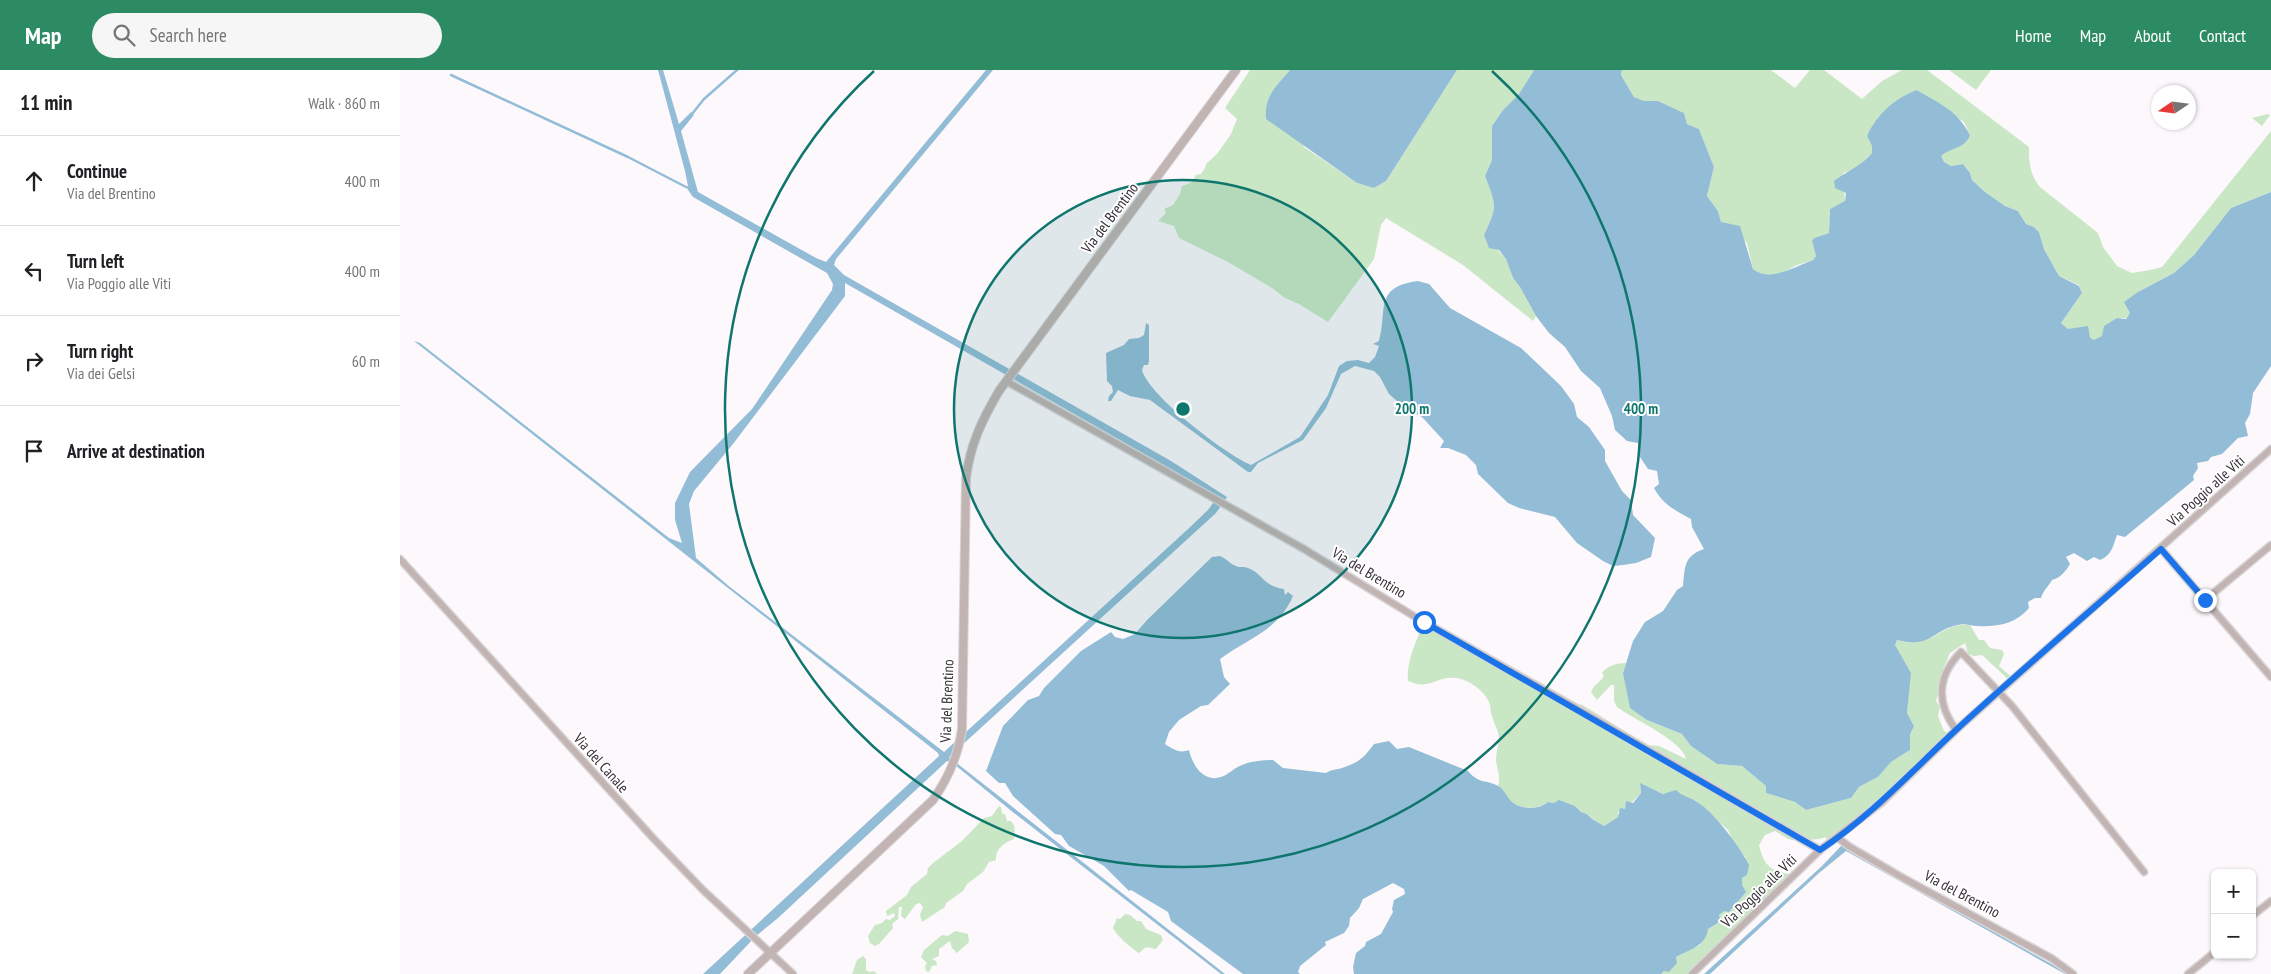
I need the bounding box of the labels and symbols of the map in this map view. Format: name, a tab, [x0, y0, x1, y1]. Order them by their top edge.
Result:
north arrow	[2151, 85, 2196, 130]
street label: Via del Brentino	[1076, 179, 1142, 257]
text: 200 m	[1395, 399, 1429, 418]
text: 400 m	[1624, 399, 1658, 418]
centre of rings	[1174, 400, 1192, 418]
street label: Via Poggio alle Viti	[2162, 451, 2248, 531]
street label: Via del Brentino	[1328, 542, 1410, 602]
route end	[2194, 589, 2217, 612]
route start	[1413, 611, 1436, 634]
street label: Via del Brentino	[936, 659, 957, 744]
street label: Via del Canale	[569, 728, 633, 796]
street label: Via Poggio alle Viti	[1716, 850, 1800, 932]
street label: Via del Brentino	[1920, 865, 2003, 921]

